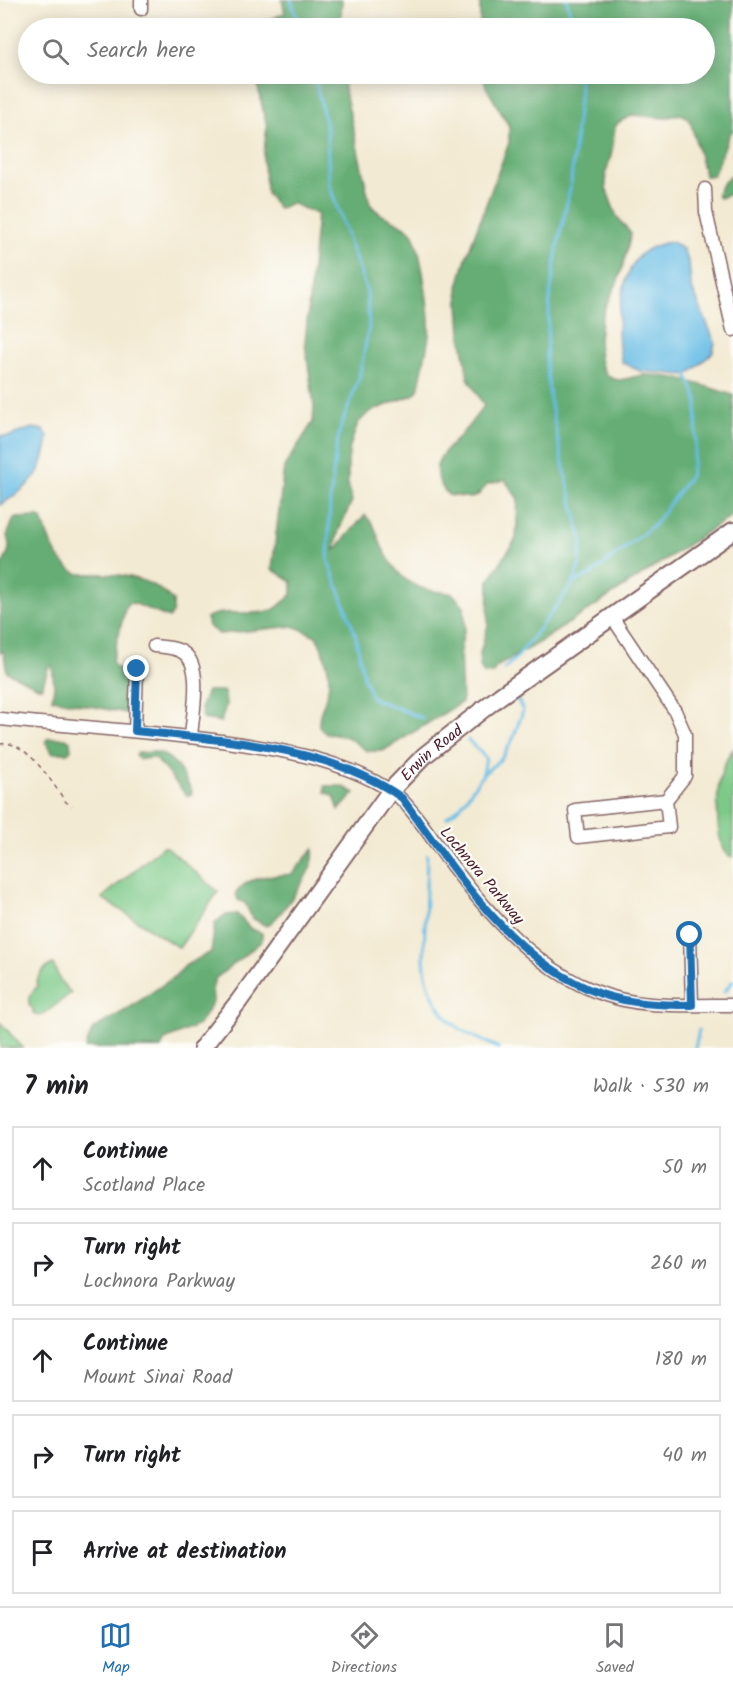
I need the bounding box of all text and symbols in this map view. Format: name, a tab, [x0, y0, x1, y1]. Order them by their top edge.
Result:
search box	[18, 18, 715, 84]
text: Search here	[87, 34, 195, 69]
icon: search	[39, 35, 72, 68]
route end	[123, 655, 149, 681]
street label: Erwin Road	[395, 718, 469, 788]
street label: Lochnora Parkway	[433, 821, 531, 931]
route start	[676, 921, 702, 947]
text: 7 min	[24, 1066, 89, 1108]
text: Walk · 530 m	[593, 1071, 709, 1103]
text: Continue	[83, 1135, 168, 1170]
icon: ahead	[26, 1152, 59, 1185]
text: 50 m	[662, 1152, 707, 1184]
text: Scotland Place	[83, 1170, 205, 1202]
text: Turn right	[83, 1231, 181, 1266]
icon: right	[26, 1248, 59, 1281]
text: 260 m	[650, 1248, 707, 1280]
text: Lochnora Parkway	[83, 1266, 235, 1298]
text: Continue	[83, 1327, 168, 1362]
icon: ahead	[26, 1344, 59, 1377]
text: 180 m	[655, 1344, 707, 1376]
text: Mount Sinai Road	[83, 1362, 232, 1394]
text: Turn right	[83, 1439, 181, 1474]
icon: right	[26, 1440, 59, 1473]
text: 40 m	[662, 1440, 707, 1472]
text: Arrive at destination	[83, 1535, 286, 1570]
icon: arrive	[26, 1536, 59, 1569]
tab: Map	[99, 1619, 132, 1680]
tab: Directions	[331, 1619, 397, 1680]
tab: Saved	[596, 1619, 634, 1680]

